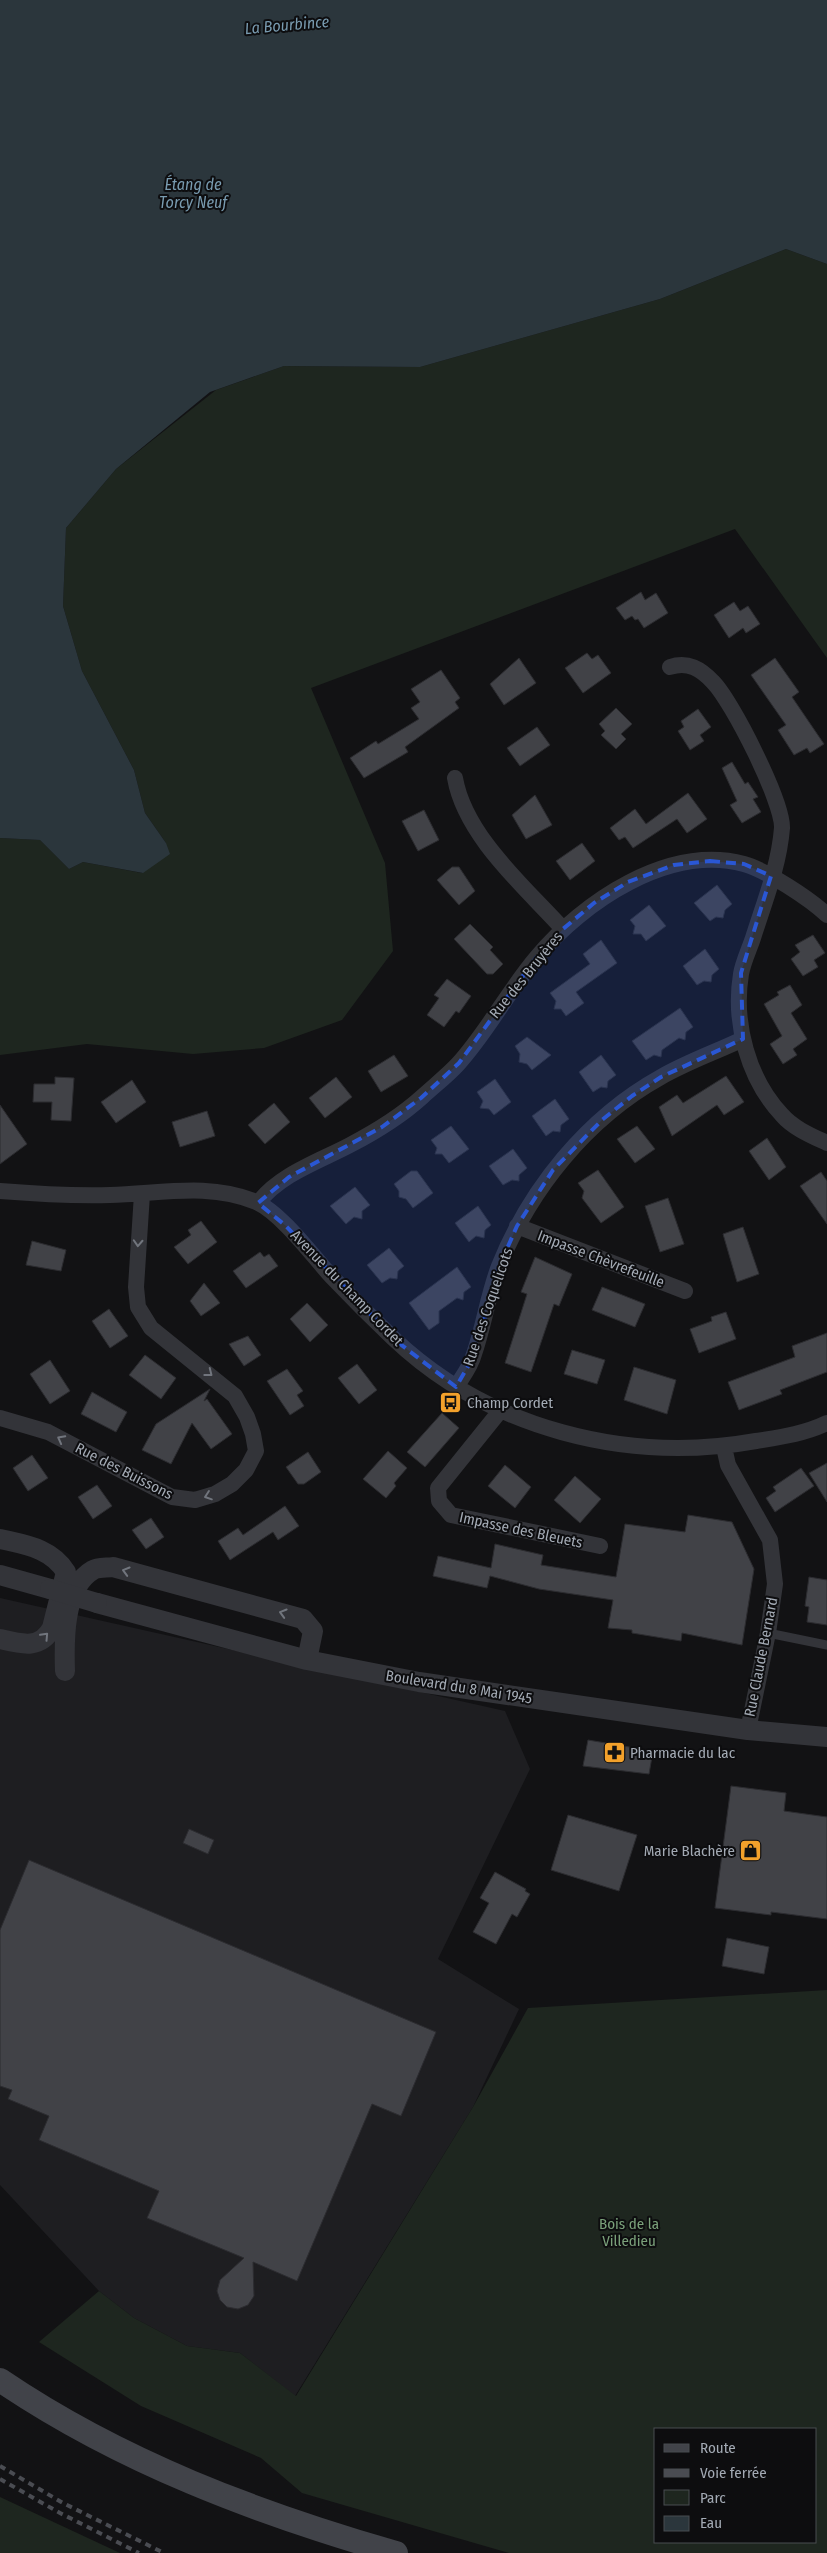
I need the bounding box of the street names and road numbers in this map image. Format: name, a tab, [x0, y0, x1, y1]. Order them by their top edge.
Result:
street label: Rue des Bruyères	[486, 928, 566, 1022]
street label: Avenue du Champ Cordet	[287, 1226, 407, 1350]
street label: Impasse Chèvrefeuille	[535, 1226, 667, 1292]
street label: Rue des Coquelicots	[459, 1245, 517, 1369]
street label: Rue des Buissons	[72, 1439, 176, 1503]
street label: Impasse des Bleuets	[458, 1508, 584, 1552]
street label: Rue Claude Bernard	[741, 1596, 781, 1718]
street label: Boulevard du 8 Mai 1945	[384, 1667, 534, 1707]

